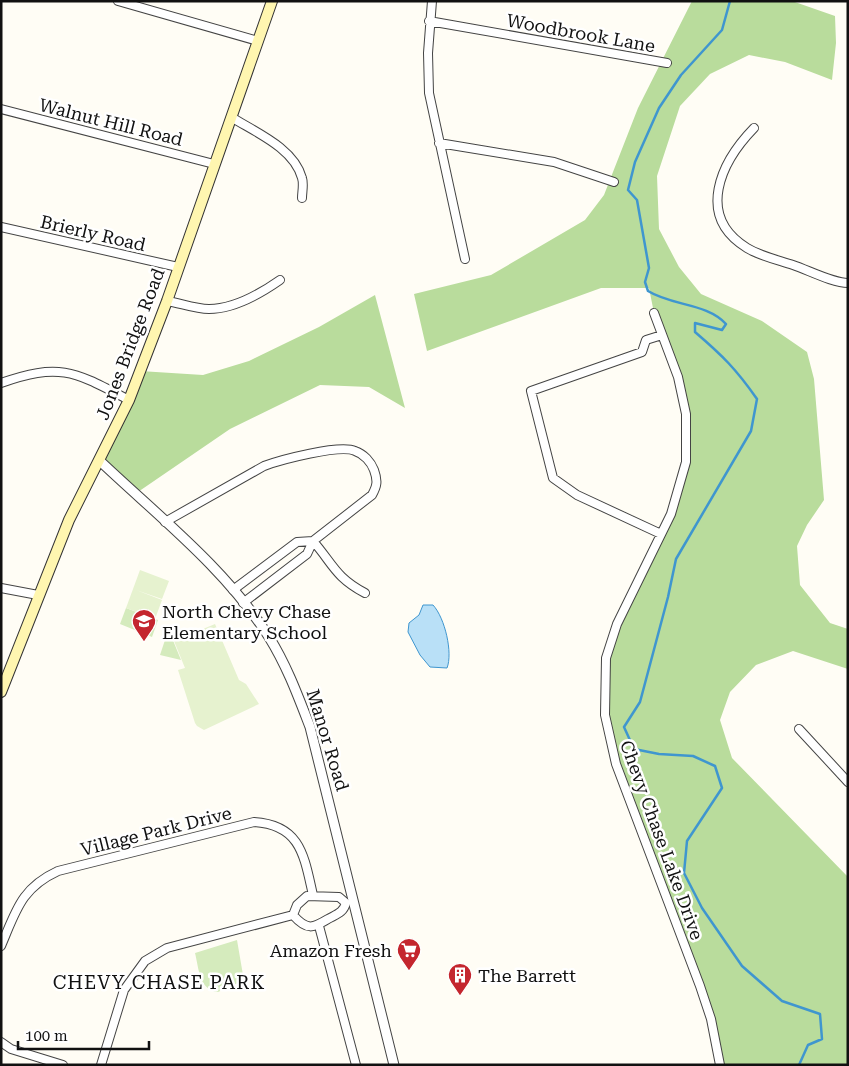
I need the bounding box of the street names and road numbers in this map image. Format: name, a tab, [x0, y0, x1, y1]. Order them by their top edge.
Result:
street label: Woodbrook Lane	[505, 10, 657, 56]
street label: Walnut Hill Road	[37, 94, 185, 150]
street label: Brierly Road	[38, 211, 148, 255]
street label: Jones Bridge Road	[91, 265, 169, 423]
street label: Manor Road	[303, 686, 354, 794]
street label: Chevy Chase Lake Drive	[616, 737, 708, 943]
street label: Village Park Drive	[78, 802, 234, 860]

